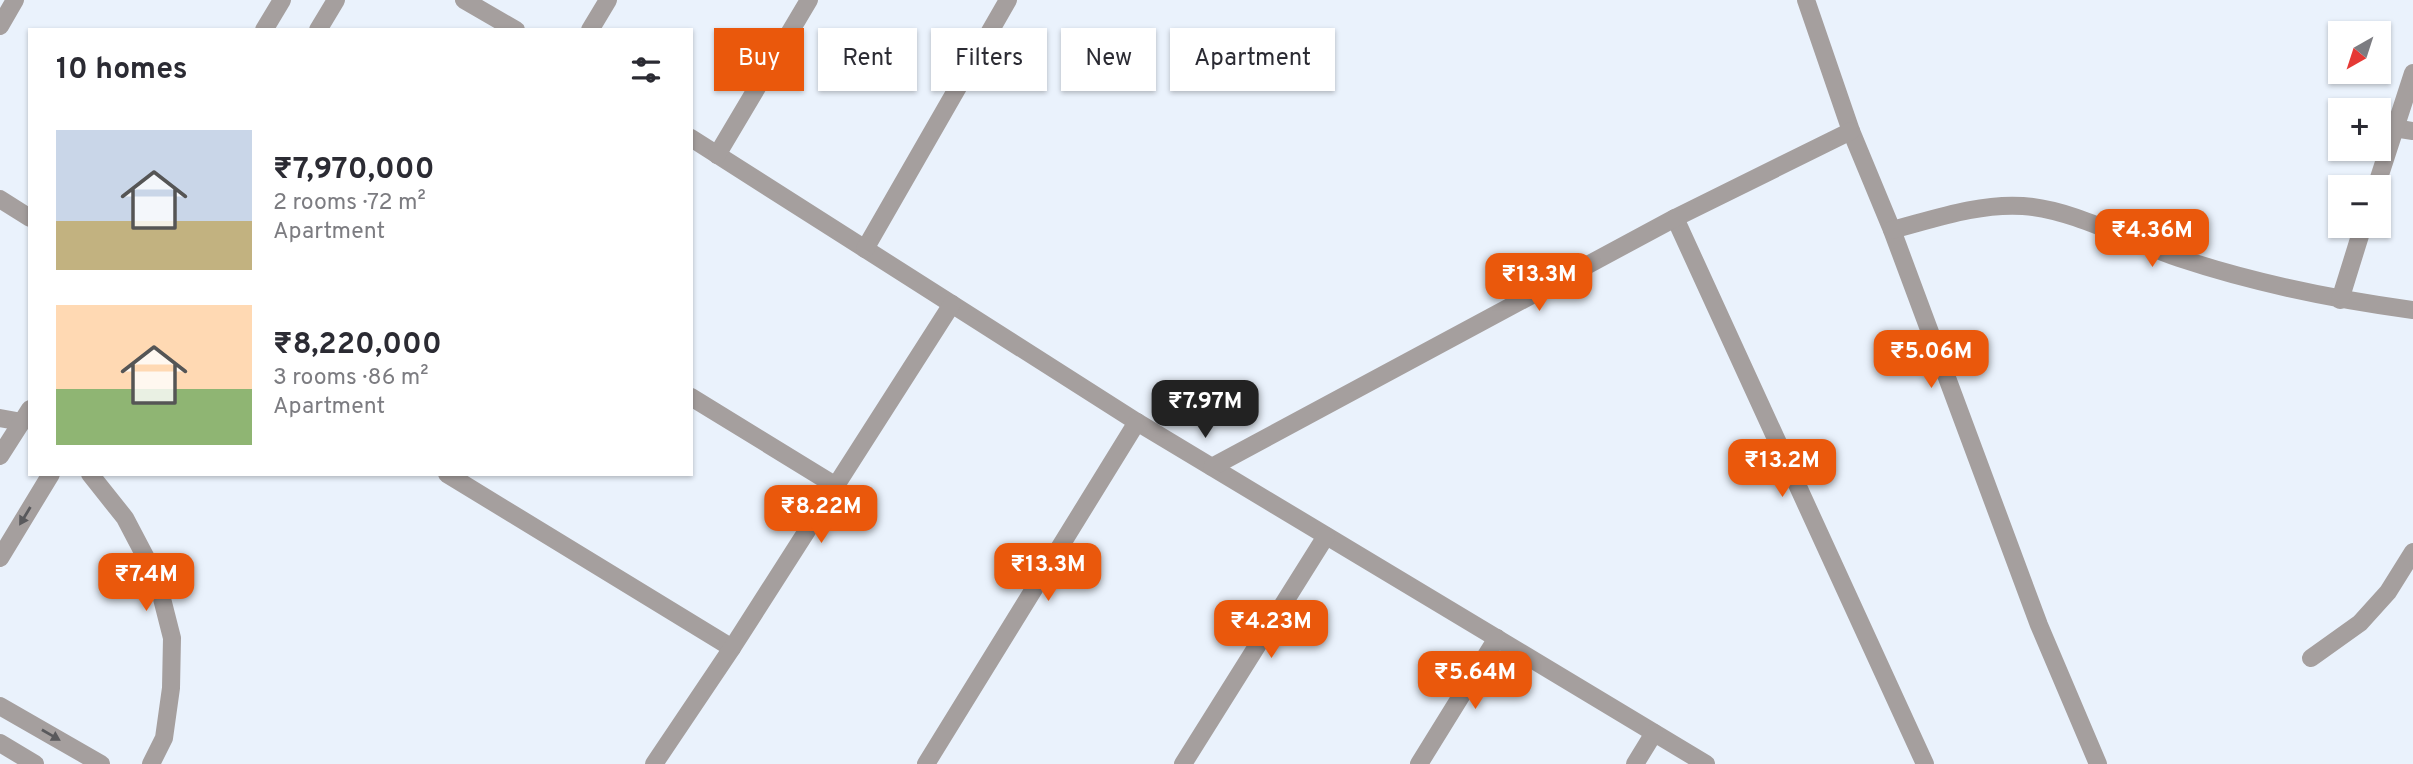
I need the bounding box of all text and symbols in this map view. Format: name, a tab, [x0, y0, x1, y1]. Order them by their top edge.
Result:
north arrow	[2328, 21, 2390, 84]
map controls	[2328, 21, 2391, 238]
chip: Buy	[714, 28, 804, 91]
chip: Rent	[818, 28, 917, 91]
chip: Filters	[931, 28, 1047, 91]
chip: New	[1061, 28, 1156, 91]
chip: Apartment	[1170, 28, 1335, 91]
icon: filters	[627, 51, 665, 89]
text: 10 homes	[56, 52, 187, 89]
button: +	[2328, 98, 2391, 161]
text: ₹7,970,000	[273, 152, 434, 189]
icon: home	[112, 158, 196, 242]
button: −	[2328, 175, 2391, 238]
text: 2 rooms · 72 m²	[273, 189, 426, 218]
pin: ₹4.36M	[2095, 210, 2209, 269]
text: ₹4.36M	[2111, 217, 2193, 246]
text: Apartment	[273, 218, 385, 247]
pin: ₹13.3M	[1482, 254, 1596, 313]
text: ₹13.3M	[1501, 261, 1577, 290]
text: ₹8,220,000	[273, 327, 442, 364]
pin: ₹5.06M	[1874, 330, 1988, 390]
icon: home	[112, 333, 196, 417]
text: ₹5.06M	[1890, 338, 1972, 367]
text: 3 rooms · 86 m²	[273, 364, 429, 393]
pin: ₹7.97M	[1148, 380, 1262, 440]
text: ₹7.97M	[1168, 388, 1242, 417]
text: Apartment	[273, 393, 385, 422]
pin: ₹13.2M	[1725, 440, 1839, 499]
text: ₹13.2M	[1744, 447, 1820, 476]
pin: ₹8.22M	[764, 486, 878, 545]
text: ₹8.22M	[780, 493, 862, 522]
one-way arrow	[19, 507, 32, 526]
pin: ₹13.3M	[991, 544, 1105, 603]
text: ₹13.3M	[1010, 551, 1086, 580]
pin: ₹7.4M	[97, 554, 195, 613]
text: ₹7.4M	[114, 561, 178, 590]
pin: ₹4.23M	[1214, 600, 1328, 660]
text: ₹4.23M	[1230, 608, 1312, 637]
pin: ₹5.64M	[1418, 652, 1532, 711]
text: ₹5.64M	[1434, 659, 1516, 688]
one-way arrow	[41, 729, 60, 741]

